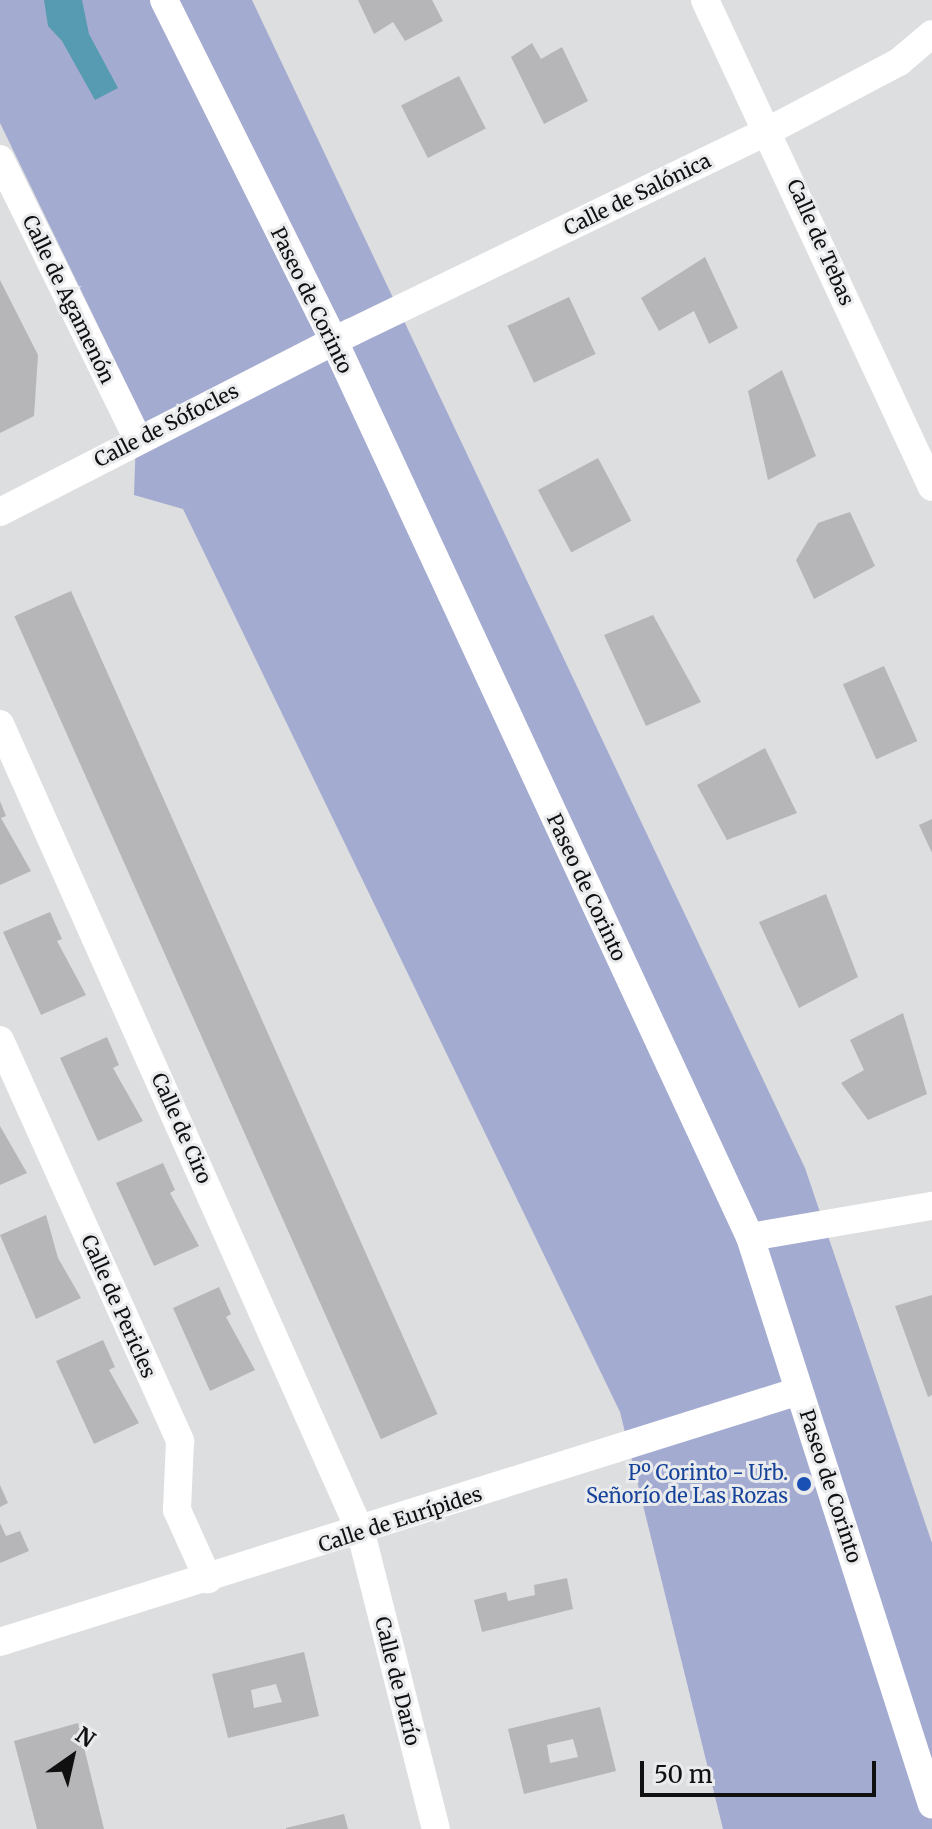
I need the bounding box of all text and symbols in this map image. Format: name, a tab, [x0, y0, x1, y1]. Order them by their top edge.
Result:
street label: Calle de Salónica	[560, 148, 714, 240]
street label: Calle de Tebas	[782, 175, 860, 309]
street label: Calle de Agamenón	[18, 211, 120, 387]
street label: Paseo de Corinto	[266, 223, 358, 377]
street label: Calle de Sófocles	[90, 378, 242, 472]
street label: Paseo de Corinto	[542, 810, 632, 964]
street label: Calle de Ciro	[147, 1069, 217, 1187]
street label: Calle de Pericles	[77, 1231, 161, 1381]
street label: Paseo de Corinto	[795, 1406, 867, 1566]
place label: Pº Corinto - Urb. Señorío de Las Rozas	[586, 1460, 788, 1507]
marker: Pº Corinto - Urb. Señorío de Las Rozas	[795, 1475, 813, 1493]
street label: Calle de Eurípides	[315, 1481, 485, 1557]
street label: Calle de Darío	[370, 1614, 426, 1748]
north arrow	[32, 1717, 112, 1797]
text: N	[70, 1721, 100, 1754]
scale bar	[644, 1745, 880, 1795]
text: 50 m	[654, 1759, 713, 1790]

